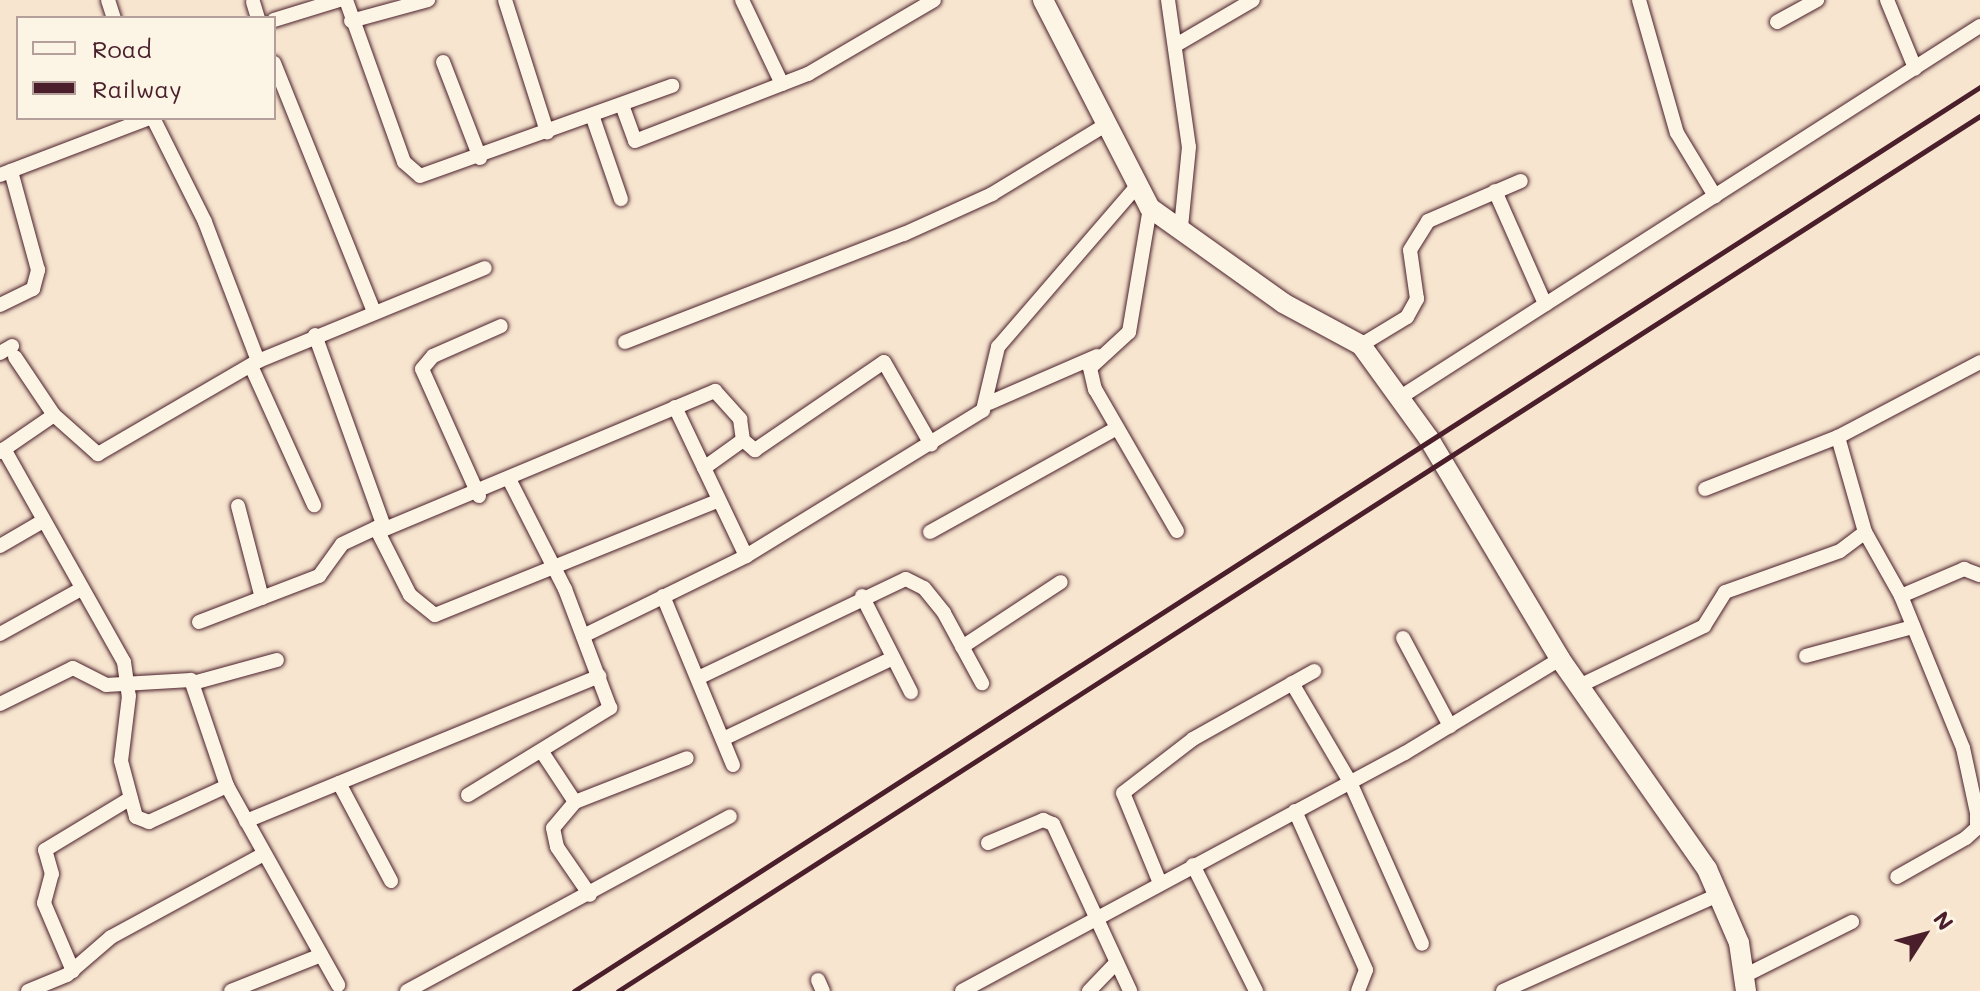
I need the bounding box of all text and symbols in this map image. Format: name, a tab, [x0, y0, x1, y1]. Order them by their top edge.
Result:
legend	[16, 16, 276, 120]
text: Road	[92, 33, 152, 64]
text: Railway	[92, 73, 182, 104]
north arrow	[1884, 895, 1964, 975]
text: N	[1927, 905, 1960, 936]

